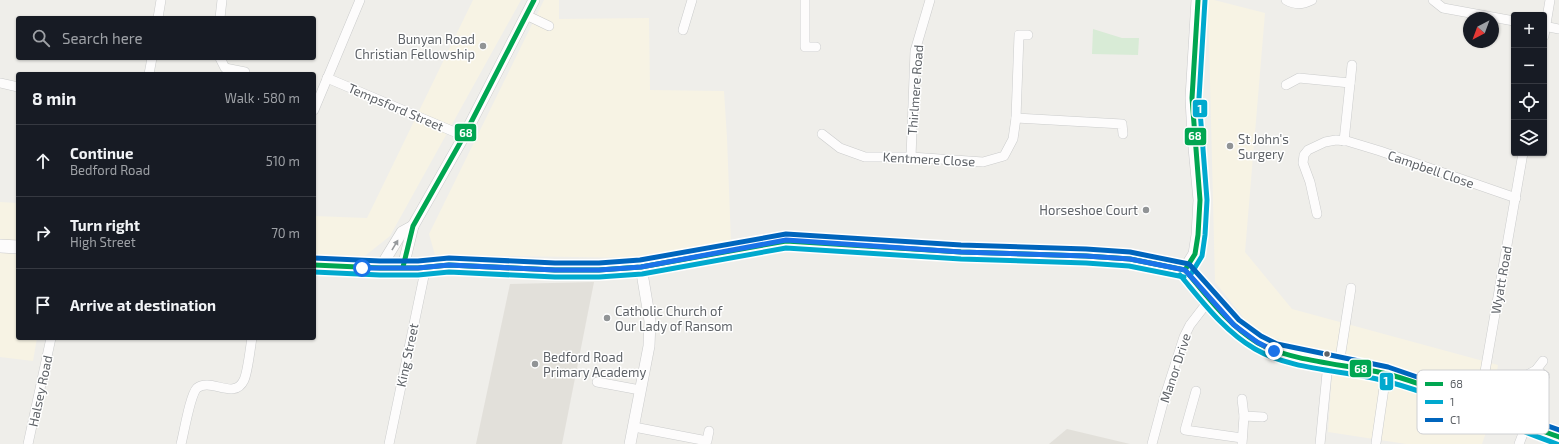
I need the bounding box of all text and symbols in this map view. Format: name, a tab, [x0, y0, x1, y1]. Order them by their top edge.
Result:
north arrow	[1463, 12, 1499, 48]
map controls	[1511, 12, 1547, 156]
button: +	[1511, 12, 1547, 48]
search box	[16, 16, 316, 60]
icon: search	[30, 27, 52, 49]
text: Search here	[62, 29, 143, 47]
place label: Bunyan Road Christian Fellowship	[355, 31, 475, 62]
marker: Bunyan Road Christian Fellowship	[478, 41, 488, 51]
street label: Thirlmere Road	[904, 44, 926, 136]
button: −	[1511, 48, 1547, 84]
street label: Tempsford Street	[346, 80, 446, 134]
button: locate	[1511, 84, 1547, 120]
text: 8 min	[32, 88, 76, 108]
text: Walk · 580 m	[224, 90, 300, 106]
line badge: 1	[1192, 99, 1208, 118]
text: 1	[1198, 102, 1202, 115]
button: layers	[1511, 120, 1547, 156]
line badge: 68	[454, 123, 477, 142]
text: 68	[459, 126, 473, 139]
line badge: 68	[1184, 127, 1207, 146]
text: 68	[1188, 129, 1202, 142]
place label: St John's Surgery	[1238, 131, 1289, 162]
marker: St John's Surgery	[1225, 141, 1235, 151]
text: Continue	[70, 144, 133, 162]
street label: Campbell Close	[1386, 147, 1476, 191]
street label: Kentmere Close	[882, 149, 976, 169]
icon: ahead	[32, 150, 54, 172]
text: 510 m	[266, 153, 300, 169]
text: Bedford Road	[70, 162, 150, 178]
place label: Horseshoe Court	[1039, 202, 1138, 218]
marker: Horseshoe Court	[1141, 205, 1151, 215]
text: Turn right	[70, 216, 140, 234]
icon: right	[32, 222, 54, 244]
text: 70 m	[271, 225, 300, 241]
text: High Street	[70, 234, 136, 250]
one-way arrow	[391, 239, 398, 251]
street label: Wyatt Road	[1487, 245, 1515, 315]
route start	[353, 259, 371, 277]
icon: arrive	[32, 294, 54, 316]
text: Arrive at destination	[70, 296, 216, 314]
place label: Catholic Church of Our Lady of Ransom	[615, 303, 733, 334]
marker: Catholic Church of Our Lady of Ransom	[602, 313, 612, 323]
street label: King Street	[392, 322, 422, 388]
street label: Manor Drive	[1156, 331, 1194, 405]
route end	[1265, 342, 1283, 360]
place label: Bedford Road Primary Academy	[543, 349, 646, 380]
unlabelled marker	[1322, 349, 1332, 359]
street label: Halsey Road	[25, 354, 55, 428]
marker: Bedford Road Primary Academy	[530, 359, 540, 369]
line badge: 68	[1349, 359, 1372, 378]
text: 68	[1354, 362, 1368, 375]
legend	[1417, 370, 1549, 434]
line badge: 1	[1379, 372, 1394, 391]
text: 1	[1384, 374, 1388, 387]
text: 68	[1450, 377, 1463, 390]
text: 1	[1450, 395, 1454, 408]
text: C1	[1450, 413, 1461, 426]

